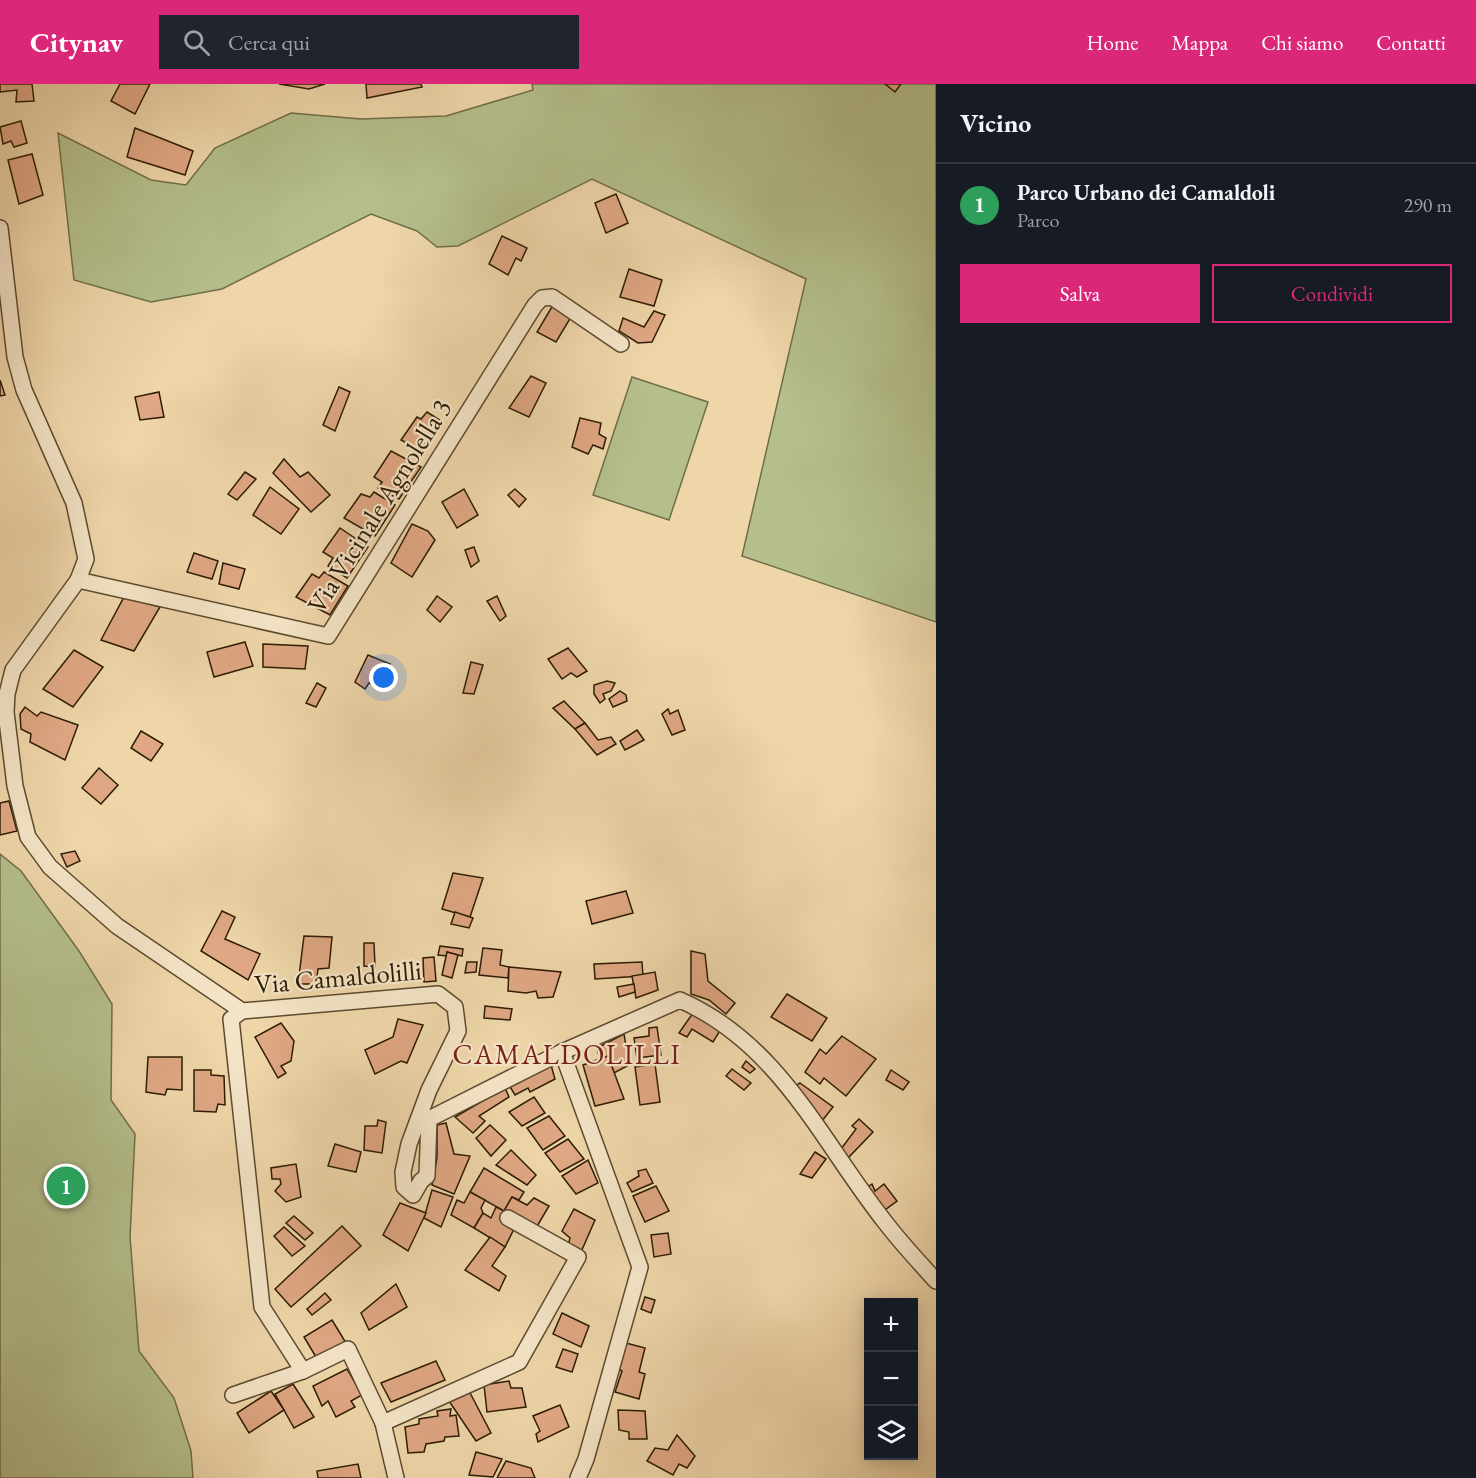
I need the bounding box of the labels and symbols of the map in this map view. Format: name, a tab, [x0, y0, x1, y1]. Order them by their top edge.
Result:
street label: Via Vicinale Agnolella 3	[299, 392, 459, 620]
your location	[369, 663, 398, 692]
street label: Via Camaldolilli	[253, 952, 424, 1002]
district label: CAMALDOLILLI	[453, 1036, 681, 1072]
pin: 1	[46, 1164, 86, 1208]

